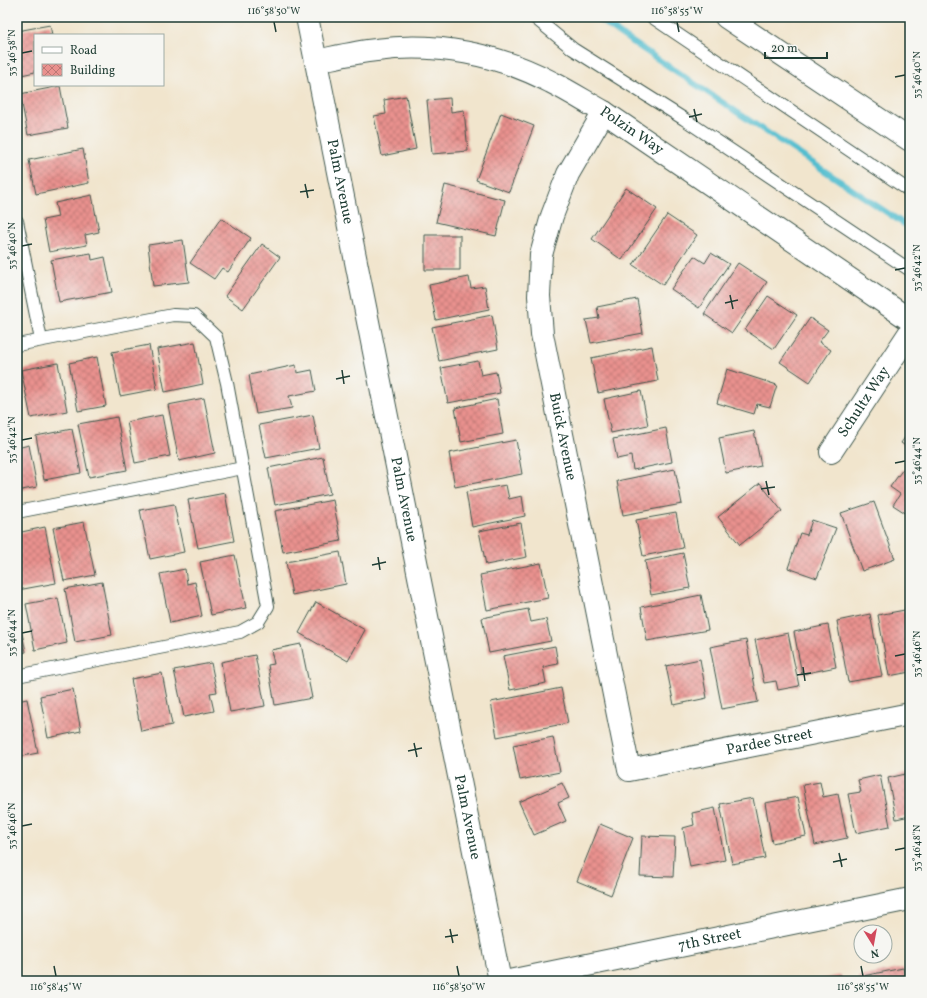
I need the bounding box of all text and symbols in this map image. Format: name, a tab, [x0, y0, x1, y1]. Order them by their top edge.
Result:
text: 116°58'50"W	[248, 4, 300, 18]
text: 116°58'55"W	[651, 4, 703, 18]
text: 33°46'38"N	[5, 29, 19, 77]
legend	[34, 34, 164, 86]
scale bar	[765, 34, 827, 60]
text: 20 m	[771, 41, 798, 57]
text: Road	[70, 43, 97, 59]
text: 33°46'40"N	[910, 51, 924, 99]
text: Building	[70, 63, 115, 79]
street label: Polzin Way	[595, 101, 668, 160]
street label: Palm Avenue	[321, 137, 359, 226]
text: 33°46'40"N	[5, 222, 19, 270]
text: 33°46'42"N	[910, 244, 924, 292]
street label: Schultz Way	[833, 362, 895, 442]
street label: Buick Avenue	[543, 391, 581, 482]
text: 33°46'42"N	[5, 416, 19, 464]
text: 33°46'44"N	[910, 437, 924, 485]
street label: Palm Avenue	[385, 455, 422, 544]
text: 33°46'44"N	[5, 609, 19, 657]
text: 33°46'46"N	[910, 630, 924, 678]
street label: Pardee Street	[724, 723, 814, 761]
street label: Palm Avenue	[448, 773, 486, 861]
text: 33°46'46"N	[5, 802, 19, 850]
text: 33°46'48"N	[910, 824, 924, 871]
street label: 7th Street	[676, 923, 743, 957]
north arrow	[853, 924, 893, 964]
text: N	[869, 944, 880, 960]
text: 116°58'45"W	[30, 980, 82, 994]
text: 116°58'50"W	[433, 980, 485, 994]
text: 116°58'55"W	[837, 980, 889, 994]

